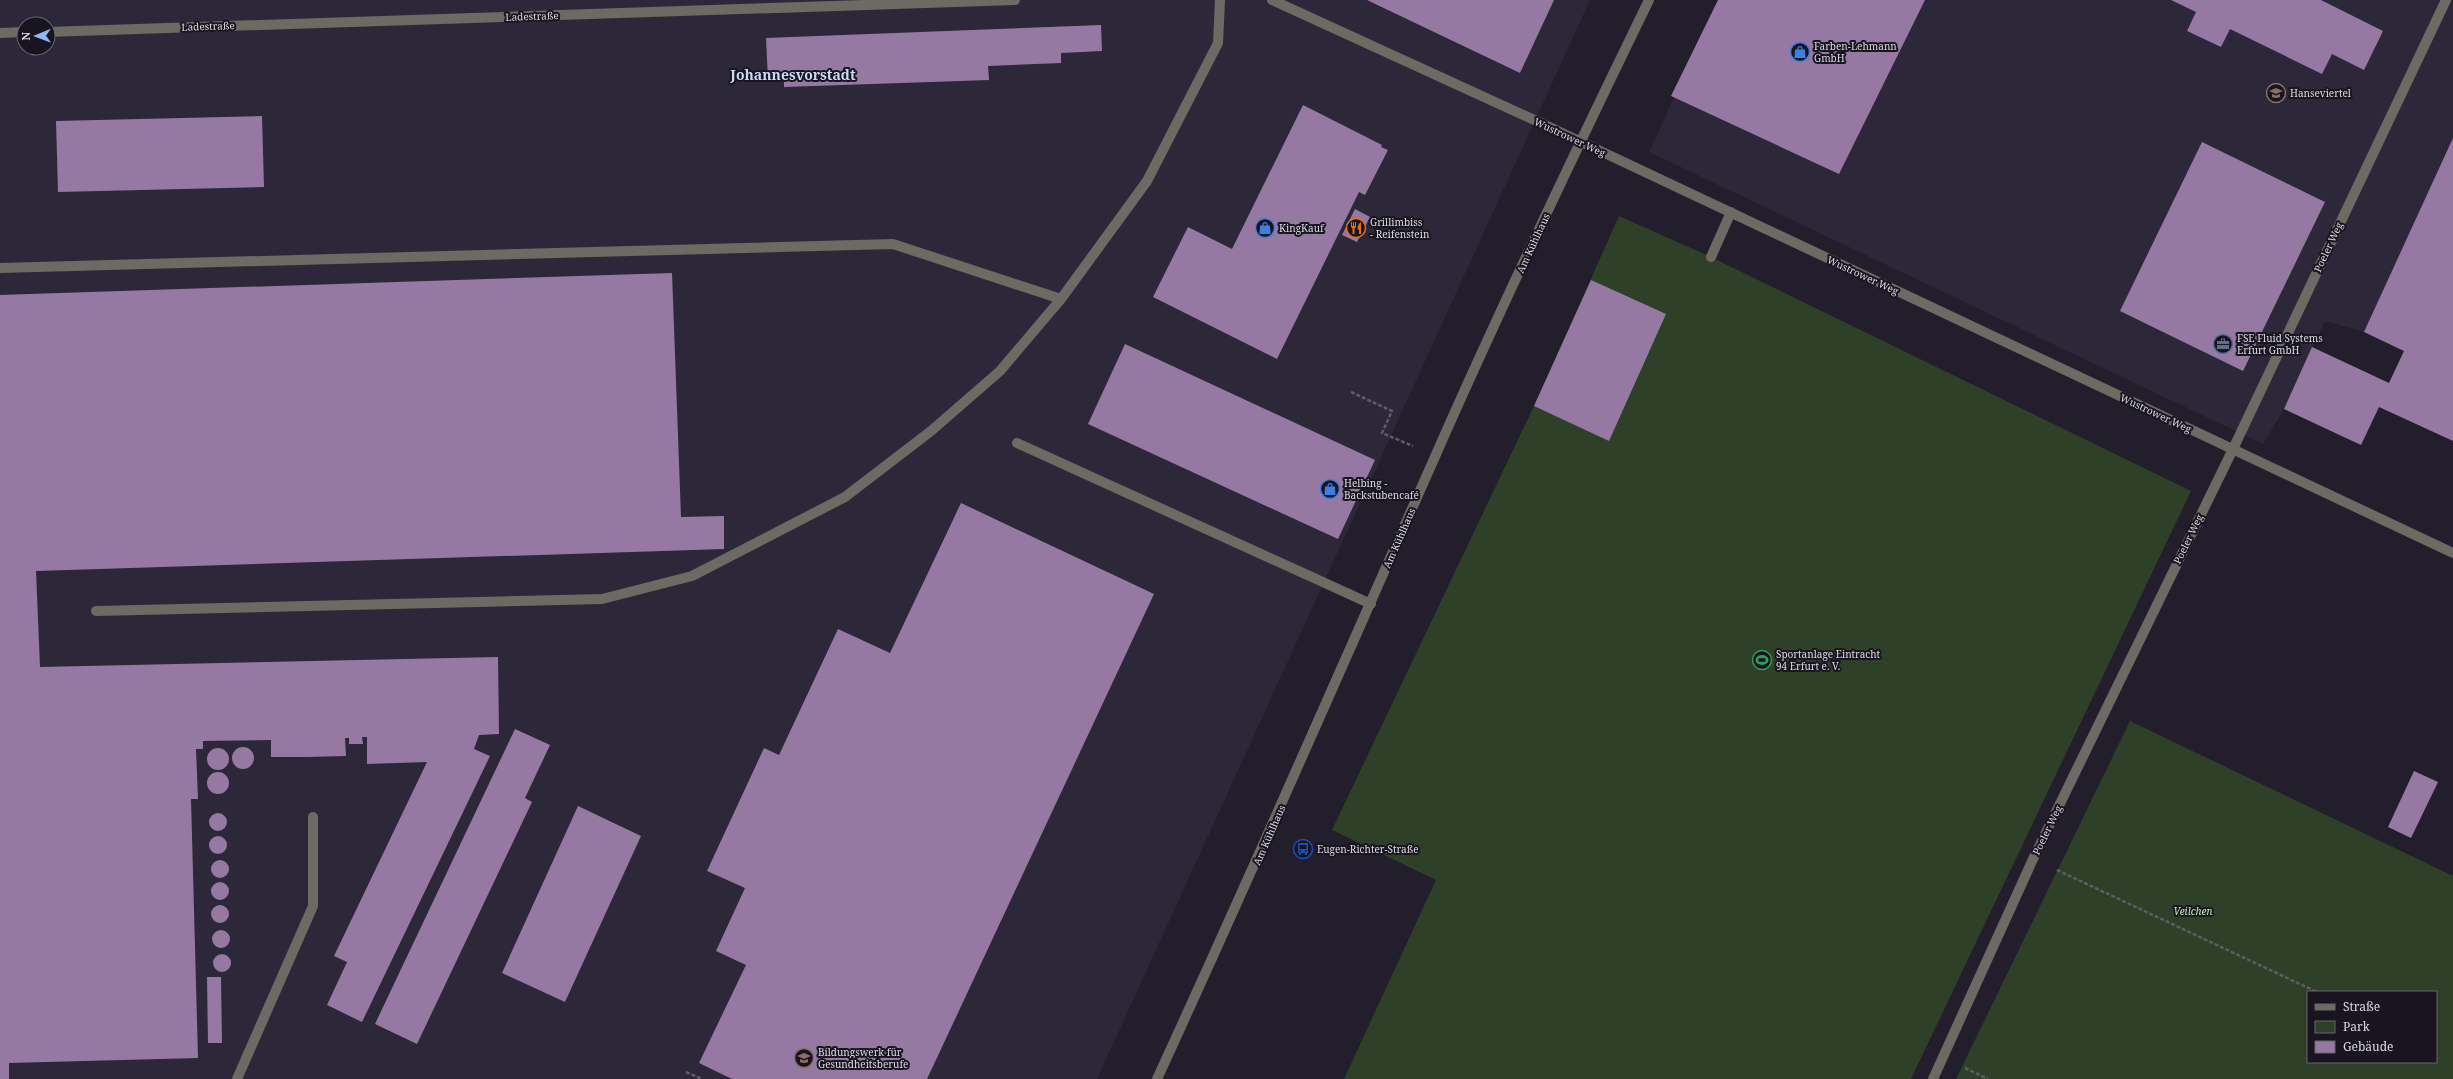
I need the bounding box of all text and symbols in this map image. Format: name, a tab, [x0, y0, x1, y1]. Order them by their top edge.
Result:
street label: Ladestraße	[505, 8, 559, 24]
north arrow	[16, 16, 56, 56]
street label: Ladestraße	[181, 18, 235, 34]
text: N	[18, 31, 33, 41]
place label: Farben-Lehmann GmbH	[1814, 39, 1897, 65]
shop icon: Farben-Lehmann GmbH	[1789, 41, 1811, 63]
district label: Johannesvorstadt	[729, 65, 856, 84]
school or university icon: Hanseviertel	[2265, 82, 2287, 104]
place label: Hanseviertel	[2290, 86, 2351, 100]
street label: Wustrower Weg	[1532, 114, 1609, 160]
street label: Am Kühlhaus	[1513, 210, 1553, 275]
place label: Grillimbiss - Reifenstein	[1370, 215, 1430, 241]
shop icon: KingKauf	[1254, 217, 1276, 239]
restaurant icon: Grillimbiss - Reifenstein	[1345, 217, 1367, 239]
street label: Poeler Weg	[2310, 219, 2346, 274]
place label: KingKauf	[1279, 221, 1325, 235]
street label: Wustrower Weg	[1825, 252, 1902, 298]
place label: FSE Fluid Systems Erfurt GmbH	[2237, 331, 2323, 357]
office icon: FSE Fluid Systems Erfurt GmbH	[2212, 333, 2234, 355]
street label: Wustrower Weg	[2118, 390, 2195, 436]
place label: Helbing - Backstubencafé	[1344, 476, 1419, 502]
shop icon: Helbing - Backstubencafé	[1319, 478, 1341, 500]
street label: Am Kühlhaus	[1379, 505, 1419, 570]
street label: Poeler Weg	[2170, 511, 2206, 566]
place label: Sportanlage Eintracht 94 Erfurt e. V.	[1776, 647, 1881, 673]
sports icon: Sportanlage Eintracht 94 Erfurt e. V.	[1751, 649, 1773, 671]
street label: Am Kühlhaus	[1249, 802, 1289, 867]
street label: Poeler Weg	[2029, 802, 2065, 857]
bus stop icon: Eugen-Richter-Straße	[1292, 838, 1314, 860]
place label: Eugen-Richter-Straße	[1317, 842, 1419, 856]
park label: Veilchen	[2174, 904, 2212, 918]
legend	[2307, 991, 2437, 1063]
text: Straße	[2343, 998, 2380, 1015]
text: Park	[2343, 1018, 2371, 1035]
text: Gebäude	[2343, 1038, 2394, 1055]
place label: Bildungswerk für Gesundheitsberufe	[818, 1045, 908, 1071]
school or university icon: Bildungswerk für Gesundheitsberufe	[793, 1047, 815, 1069]

